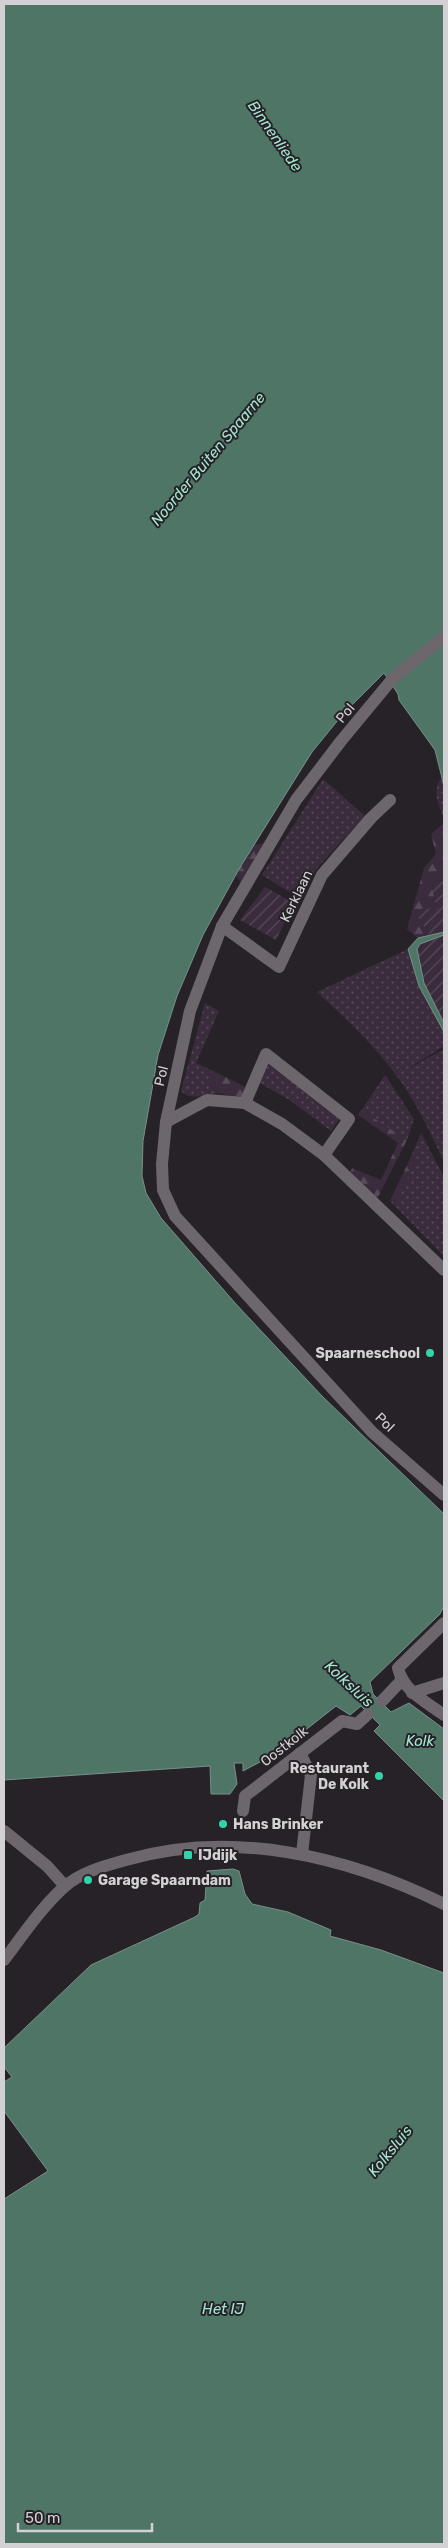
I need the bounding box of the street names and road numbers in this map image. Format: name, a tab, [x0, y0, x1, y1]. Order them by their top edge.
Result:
street label: Pol	[332, 700, 358, 727]
street label: Kerklaan	[277, 867, 316, 925]
street label: Pol	[151, 1064, 172, 1088]
street label: Pol	[371, 1409, 398, 1436]
street label: Oostkolk	[257, 1722, 312, 1770]

